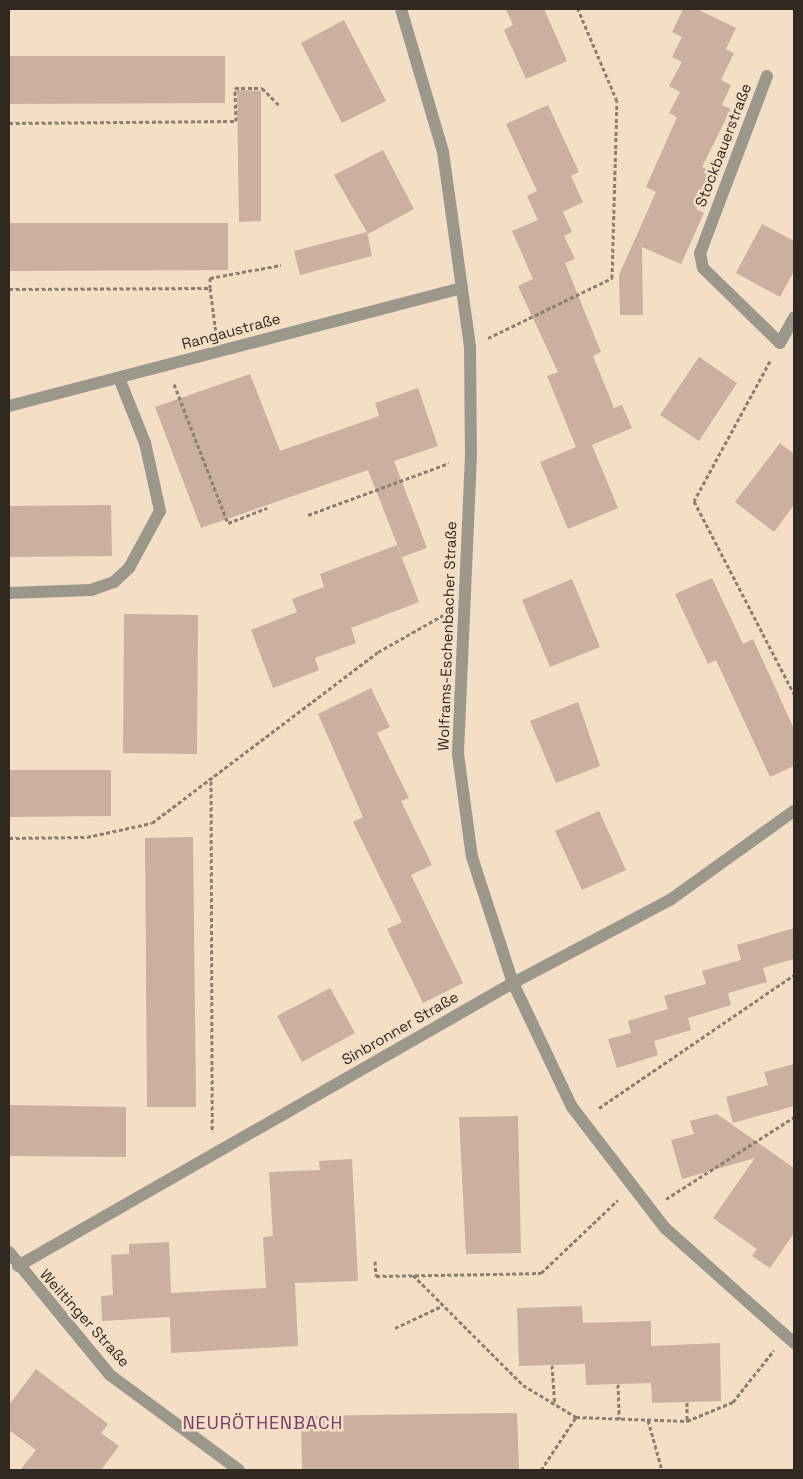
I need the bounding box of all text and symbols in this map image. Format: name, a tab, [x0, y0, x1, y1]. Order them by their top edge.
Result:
street label: Stockbauerstraße	[691, 81, 755, 209]
street label: Rangaustraße	[180, 309, 282, 353]
street label: Wolframs-Eschenbacher Straße	[434, 521, 460, 751]
street label: Sinbronner Straße	[339, 987, 461, 1069]
street label: Weiltinger Straße	[36, 1265, 134, 1371]
district label: NEURÖTHENBACH	[181, 1412, 345, 1434]

